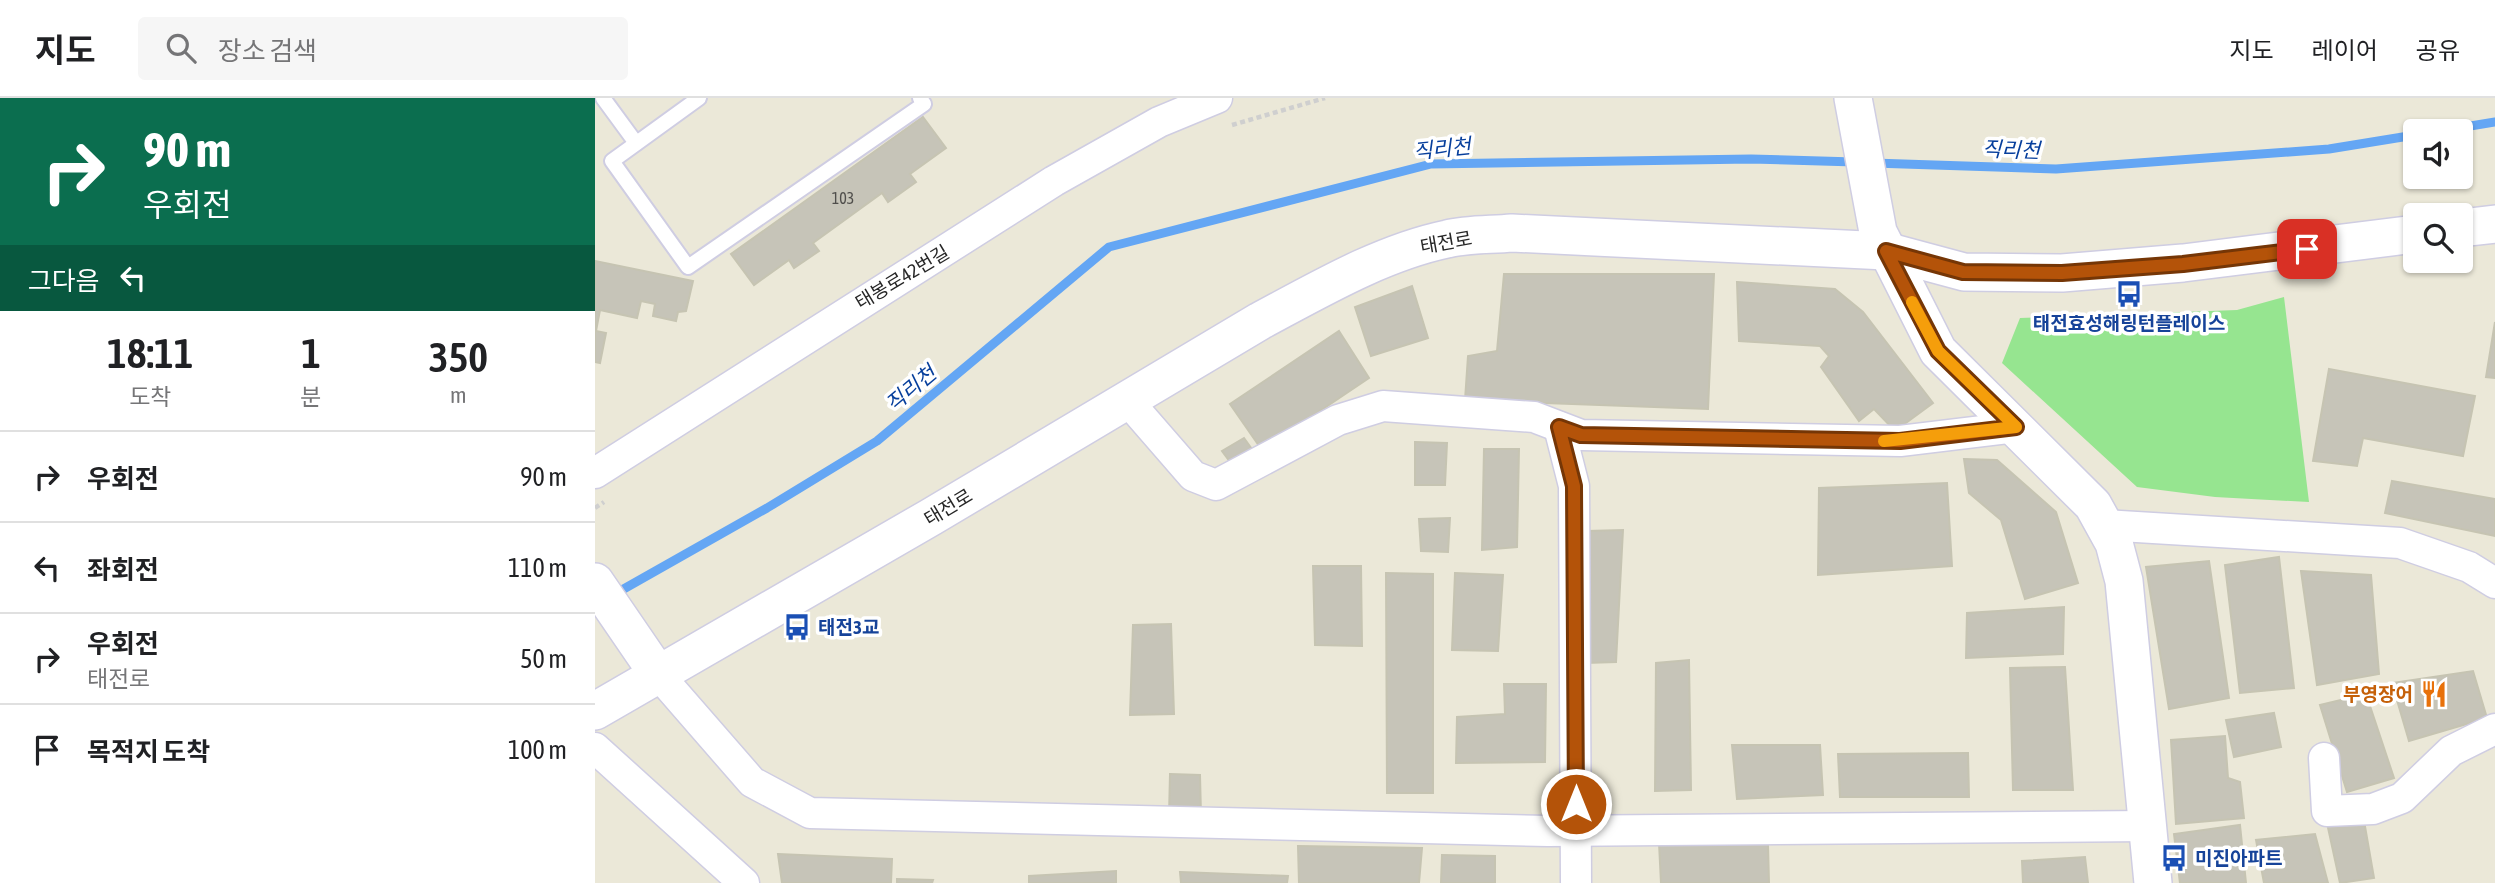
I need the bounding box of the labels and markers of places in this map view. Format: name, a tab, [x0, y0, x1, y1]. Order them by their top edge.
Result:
pin	[2277, 219, 2337, 279]
bus stop icon: 태전효성해링턴플레이스	[2114, 279, 2144, 309]
place label: 태전효성해링턴플레이스	[2033, 312, 2225, 334]
bus stop icon: 태전3교	[782, 612, 812, 642]
place label: 태전3교	[818, 616, 879, 638]
restaurant icon: 부영장어	[2419, 679, 2449, 709]
place label: 부영장어	[2343, 683, 2413, 705]
bus stop icon: 미진아파트	[2159, 843, 2189, 873]
place label: 미진아파트	[2195, 847, 2282, 869]

